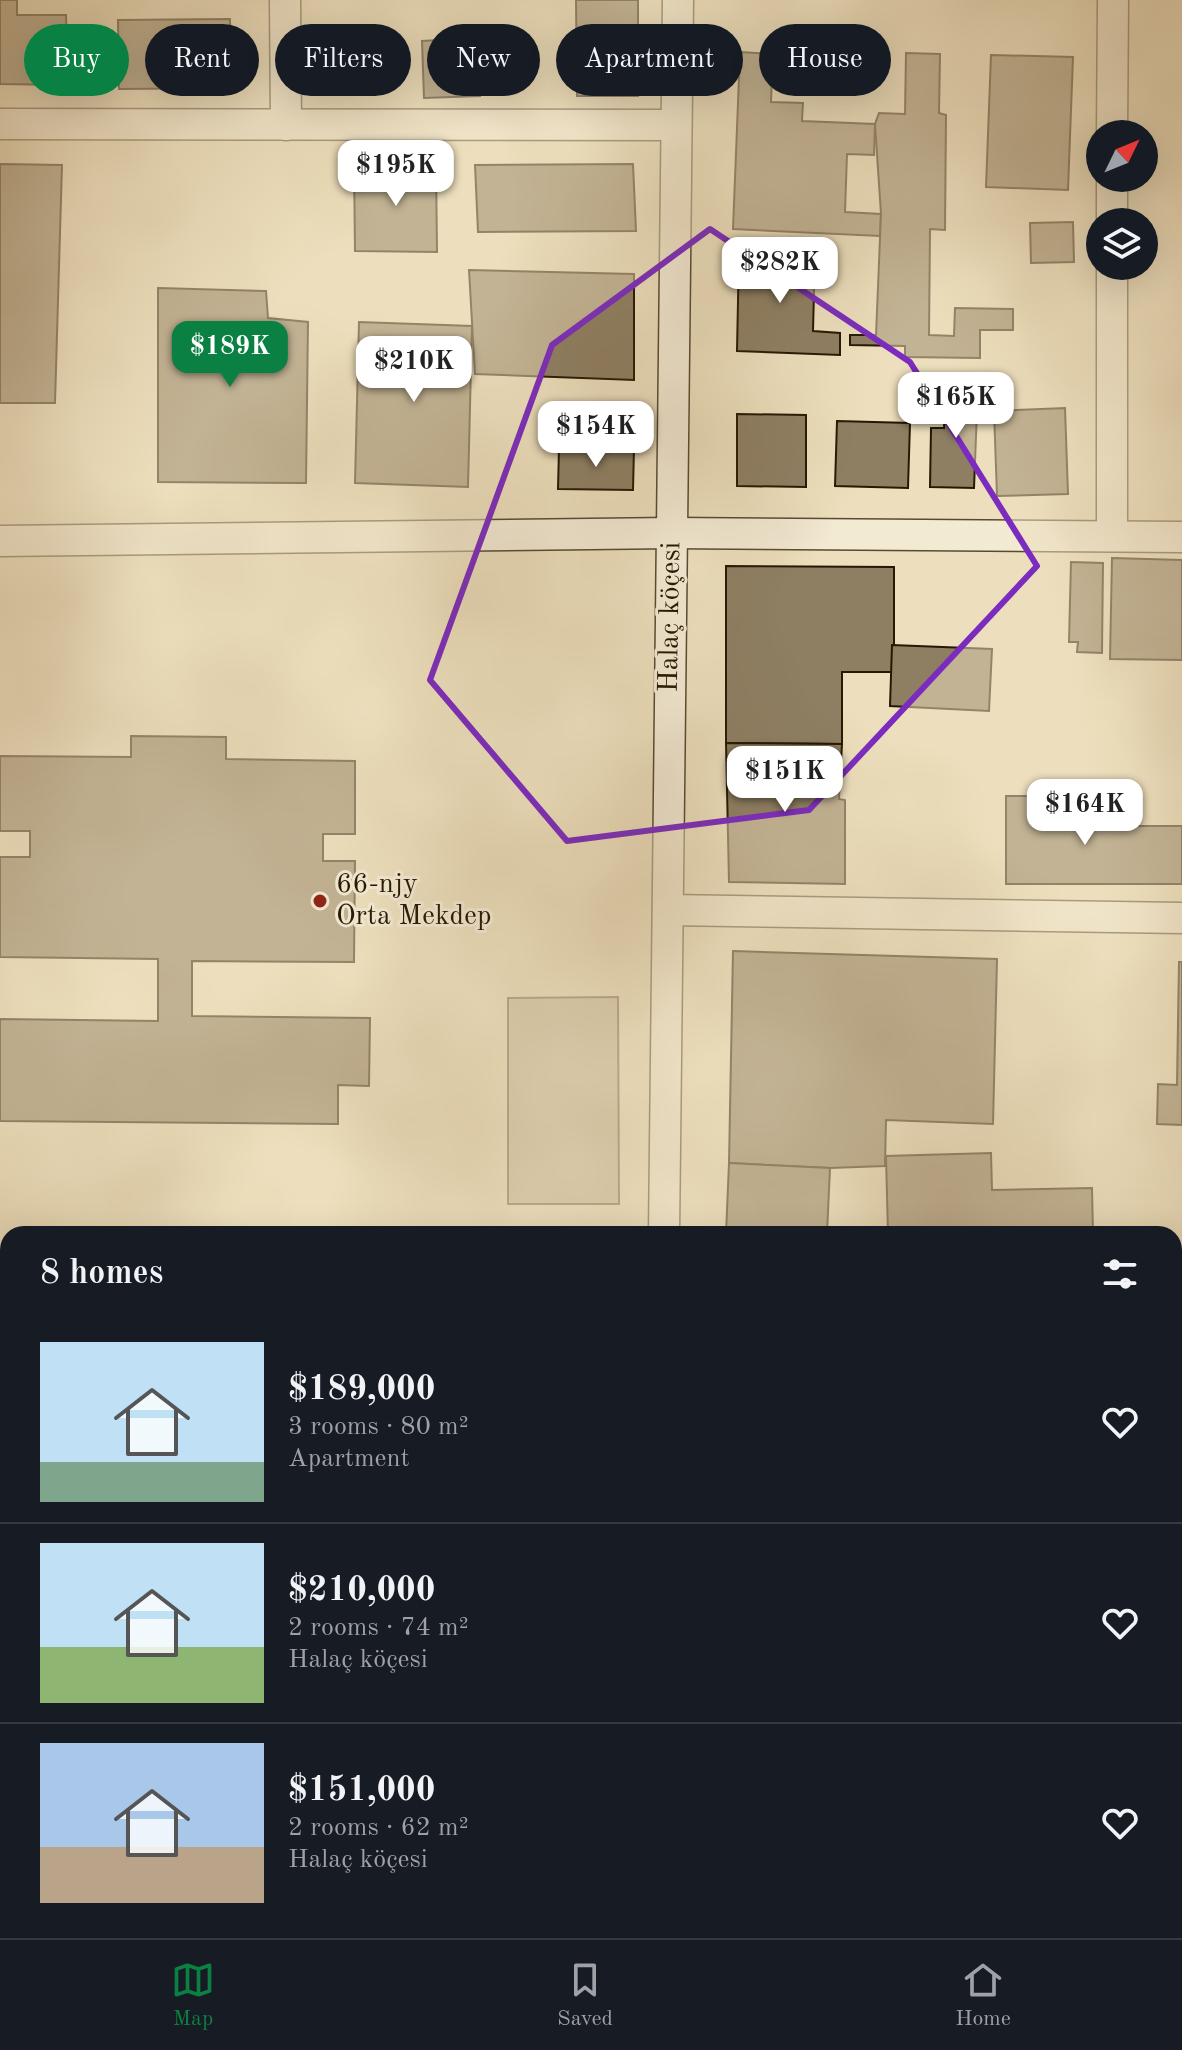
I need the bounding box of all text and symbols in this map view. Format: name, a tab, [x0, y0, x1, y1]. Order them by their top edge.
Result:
chip: Buy	[24, 24, 129, 96]
chip: Rent	[145, 24, 259, 96]
chip: Filters	[275, 24, 411, 96]
chip: New	[427, 24, 540, 96]
chip: Apartment	[556, 24, 743, 96]
chip: House	[759, 24, 891, 96]
north arrow	[1086, 120, 1158, 192]
map controls	[1086, 120, 1158, 280]
pin: $195K	[340, 140, 452, 208]
text: $195K	[356, 153, 436, 179]
button: layers	[1086, 208, 1158, 280]
pin: $282K	[724, 237, 836, 305]
text: $282K	[740, 250, 820, 276]
pin: $189K	[174, 321, 286, 389]
text: $189K	[190, 334, 270, 360]
pin: $210K	[358, 336, 470, 404]
text: $210K	[374, 349, 454, 375]
pin: $165K	[900, 372, 1012, 440]
text: $165K	[916, 385, 996, 411]
pin: $154K	[540, 401, 652, 469]
text: $154K	[556, 414, 636, 440]
street label: Halaç köçesi	[656, 541, 686, 693]
pin: $151K	[729, 746, 841, 814]
text: $151K	[745, 759, 825, 785]
pin: $164K	[1029, 779, 1141, 847]
text: $164K	[1045, 792, 1125, 818]
place label: 66-njy Orta Mekdep	[336, 871, 491, 931]
marker: 66-njy Orta Mekdep	[311, 892, 329, 910]
icon: filters	[1098, 1252, 1142, 1296]
text: 8 homes	[40, 1257, 163, 1291]
text: $189,000	[288, 1373, 436, 1407]
icon: home	[104, 1374, 200, 1470]
icon: heart	[1098, 1400, 1142, 1444]
text: 3 rooms · 80 m²	[288, 1414, 469, 1440]
text: Apartment	[288, 1446, 410, 1472]
text: $210,000	[288, 1574, 436, 1608]
icon: home	[104, 1575, 200, 1671]
icon: heart	[1098, 1601, 1142, 1645]
text: 2 rooms · 74 m²	[288, 1615, 469, 1641]
text: Halaç köçesi	[288, 1647, 428, 1673]
text: $151,000	[288, 1774, 436, 1808]
icon: home	[104, 1775, 200, 1871]
icon: heart	[1098, 1801, 1142, 1845]
text: 2 rooms · 62 m²	[288, 1815, 469, 1841]
text: Halaç köçesi	[288, 1847, 428, 1873]
tab: Map	[171, 1958, 215, 2033]
tab: Saved	[557, 1958, 613, 2033]
tab: Home	[955, 1958, 1011, 2033]

